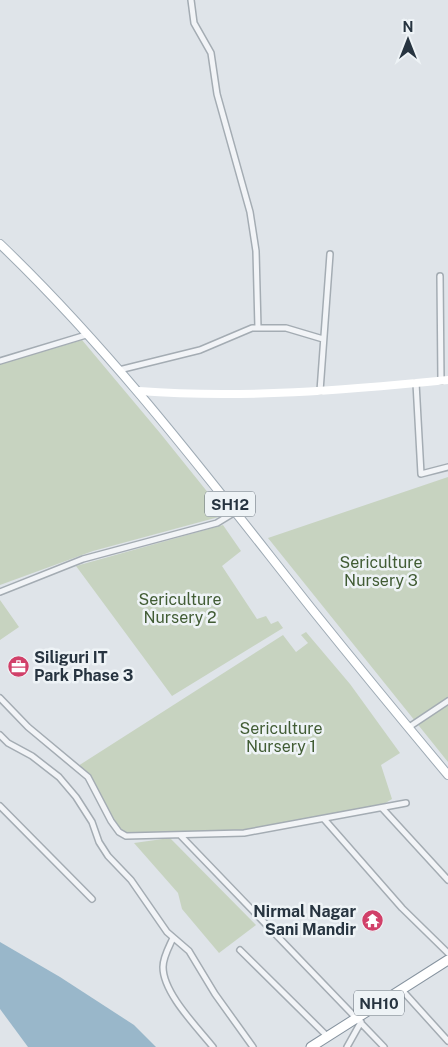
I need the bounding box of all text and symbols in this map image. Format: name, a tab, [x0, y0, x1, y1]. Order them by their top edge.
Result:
north arrow	[383, 15, 433, 65]
text: N	[403, 19, 413, 35]
road number: SH12	[205, 492, 255, 516]
park label: Sericulture Nursery 3	[339, 553, 423, 590]
park label: Sericulture Nursery 2	[138, 590, 222, 627]
place label: Siliguri IT Park Phase 3	[34, 648, 133, 685]
office icon: Siliguri IT Park Phase 3	[6, 654, 30, 678]
park label: Sericulture Nursery 1	[239, 719, 323, 756]
place label: Nirmal Nagar Sani Mandir	[253, 902, 356, 939]
temple icon: Nirmal Nagar Sani Mandir	[360, 908, 384, 932]
road number: NH10	[354, 990, 404, 1016]

